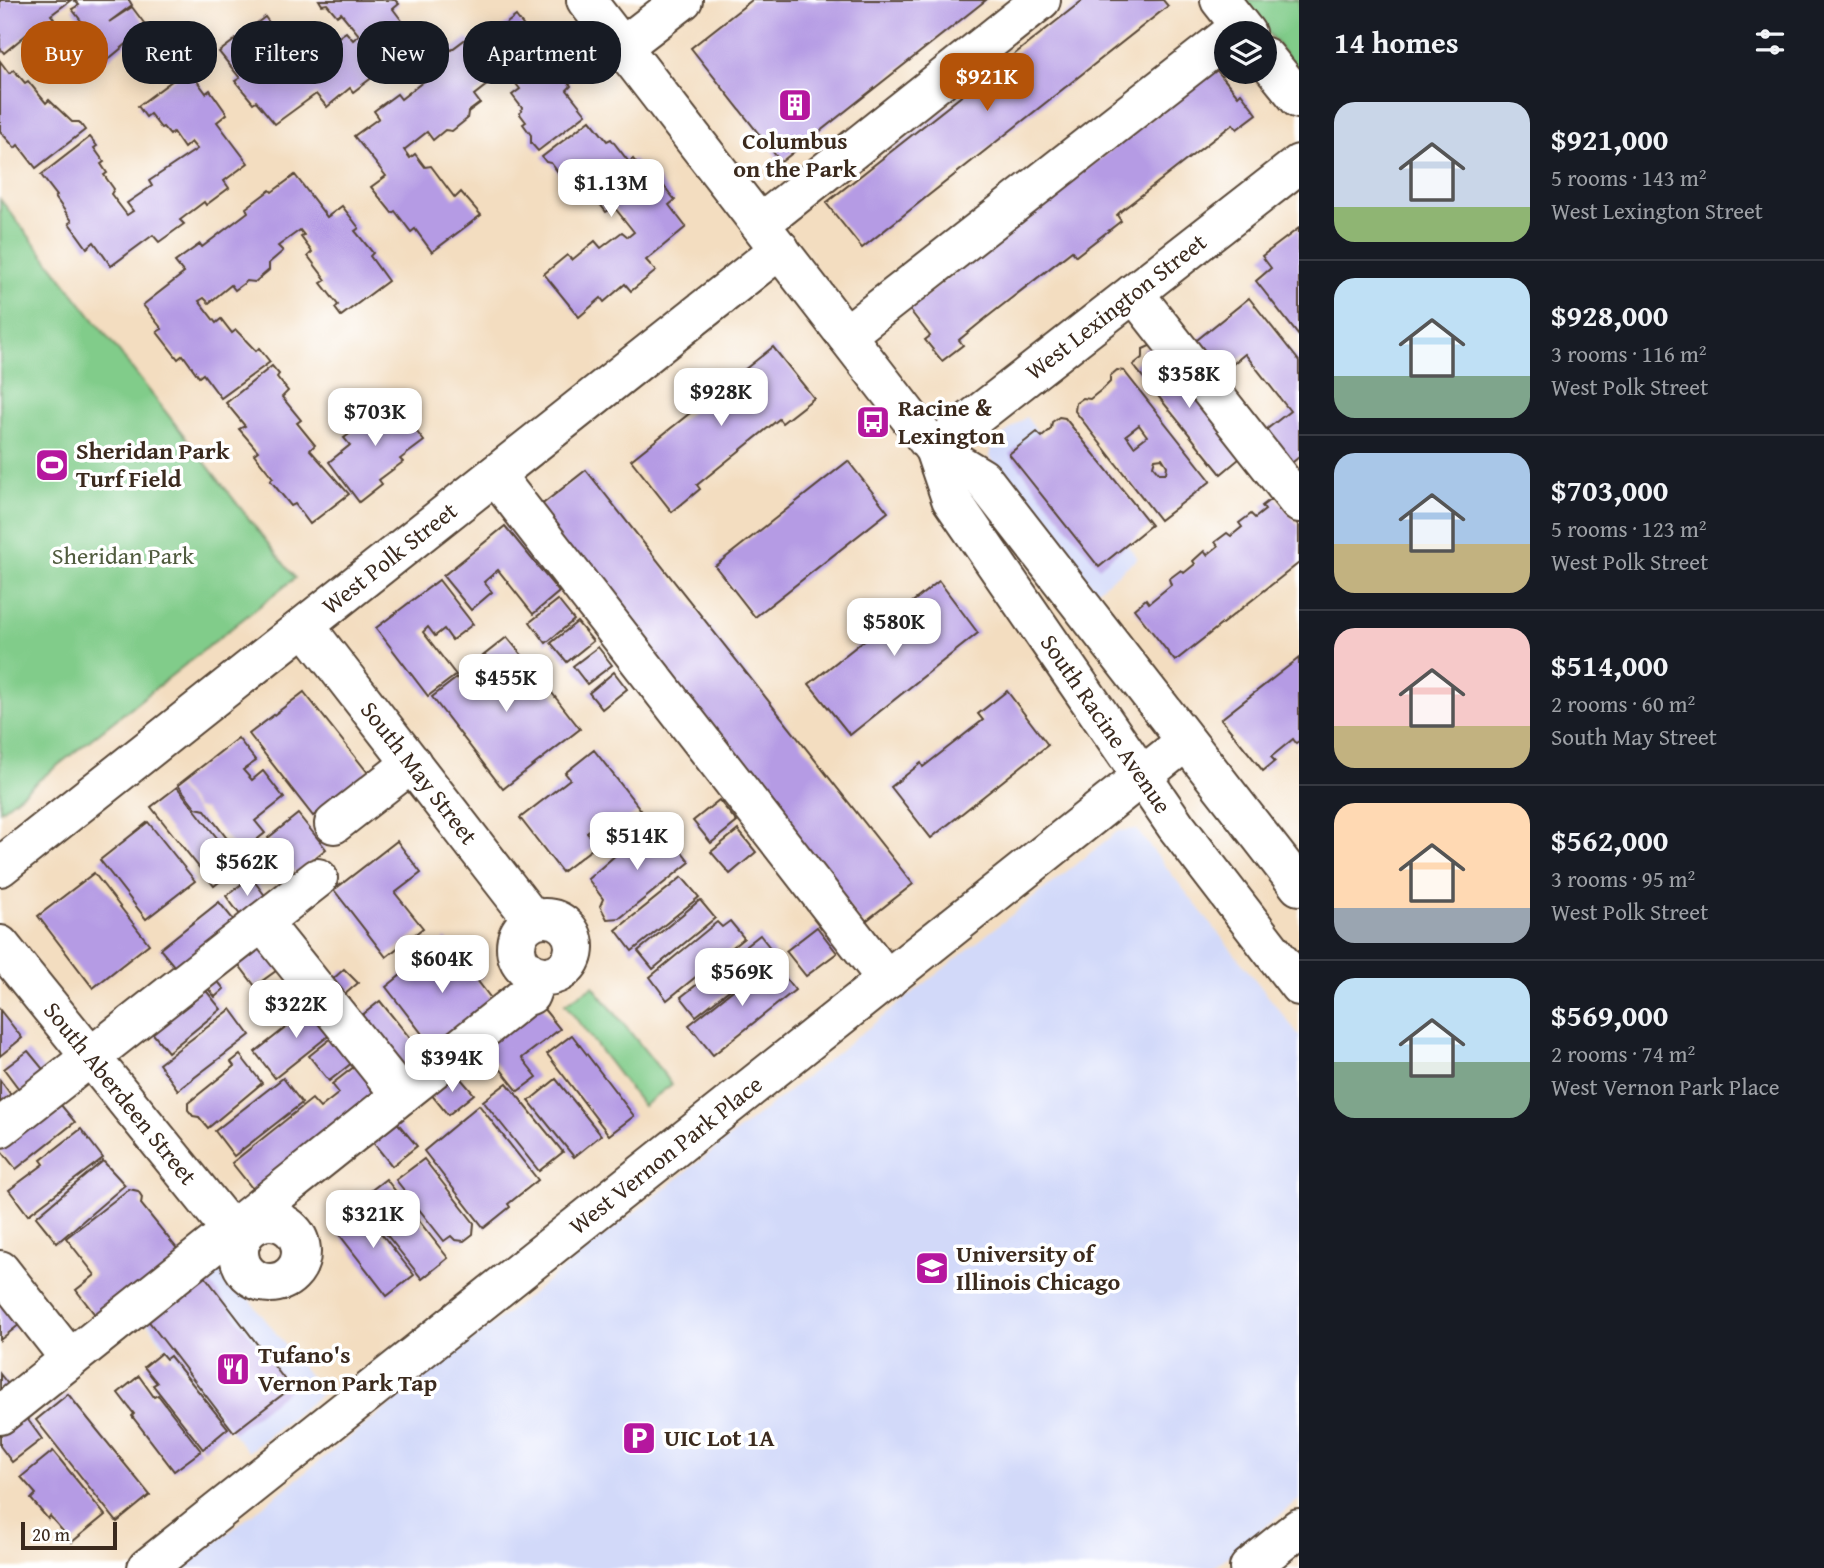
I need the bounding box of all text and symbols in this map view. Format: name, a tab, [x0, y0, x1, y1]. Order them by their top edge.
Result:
text: 14 homes	[1334, 20, 1459, 64]
chip: Buy	[21, 21, 108, 84]
chip: Rent	[122, 21, 217, 84]
chip: Filters	[231, 21, 343, 84]
chip: New	[357, 21, 449, 84]
chip: Apartment	[463, 21, 621, 84]
map controls	[1214, 21, 1277, 84]
button: layers	[1214, 21, 1277, 84]
icon: filters	[1751, 23, 1789, 61]
pin: $921K	[938, 54, 1036, 113]
text: $921K	[956, 59, 1018, 92]
building icon: Columbus on the Park	[776, 86, 814, 124]
text: $921,000	[1551, 117, 1668, 161]
place label: Columbus on the Park	[733, 123, 857, 186]
icon: home	[1390, 130, 1474, 214]
pin: $1.13M	[554, 160, 668, 219]
text: 5 rooms · 143 m²	[1551, 161, 1706, 194]
text: $1.13M	[574, 165, 648, 198]
text: West Lexington Street	[1551, 194, 1763, 227]
street label: West Lexington Street	[1018, 224, 1214, 388]
text: $928,000	[1551, 293, 1668, 337]
icon: home	[1390, 306, 1474, 390]
text: 3 rooms · 116 m²	[1551, 337, 1706, 370]
pin: $358K	[1140, 350, 1238, 410]
text: $358K	[1158, 356, 1220, 389]
pin: $928K	[672, 368, 770, 428]
text: West Polk Street	[1551, 370, 1708, 403]
text: $928K	[690, 374, 752, 407]
pin: $703K	[326, 388, 424, 448]
place label: Racine & Lexington	[898, 390, 1005, 453]
text: $703K	[344, 394, 406, 427]
bus stop icon: Racine & Lexington	[854, 403, 892, 441]
place label: Sheridan Park Turf Field	[76, 433, 230, 496]
sports icon: Sheridan Park Turf Field	[33, 446, 71, 484]
text: $703,000	[1551, 468, 1668, 512]
icon: home	[1390, 481, 1474, 565]
street label: West Polk Street	[314, 493, 465, 623]
text: 5 rooms · 123 m²	[1551, 512, 1706, 545]
park label: Sheridan Park	[52, 538, 195, 573]
text: West Polk Street	[1551, 545, 1708, 578]
pin: $580K	[845, 598, 943, 658]
text: $580K	[863, 604, 925, 637]
street label: South Racine Avenue	[1032, 627, 1180, 820]
text: $514,000	[1551, 643, 1668, 687]
pin: $455K	[457, 654, 555, 714]
icon: home	[1390, 656, 1474, 740]
text: $455K	[475, 660, 537, 693]
text: 2 rooms · 60 m²	[1551, 687, 1695, 720]
street label: South May Street	[352, 693, 487, 852]
text: South May Street	[1551, 720, 1717, 753]
pin: $514K	[588, 812, 686, 872]
text: $514K	[606, 818, 668, 851]
text: $562,000	[1551, 818, 1668, 862]
icon: home	[1390, 831, 1474, 915]
pin: $562K	[198, 838, 296, 898]
text: $562K	[216, 844, 278, 877]
text: 3 rooms · 95 m²	[1551, 862, 1695, 895]
text: West Polk Street	[1551, 895, 1708, 928]
pin: $604K	[393, 936, 491, 995]
text: $604K	[411, 941, 473, 974]
pin: $569K	[693, 948, 791, 1008]
text: $569K	[711, 954, 773, 987]
pin: $322K	[247, 981, 345, 1040]
text: $322K	[265, 986, 327, 1019]
text: $569,000	[1551, 993, 1668, 1037]
street label: South Aberdeen Street	[36, 994, 206, 1193]
icon: home	[1390, 1006, 1474, 1090]
pin: $394K	[403, 1034, 501, 1094]
text: 2 rooms · 74 m²	[1551, 1037, 1695, 1070]
text: $394K	[421, 1040, 483, 1073]
street label: West Vernon Park Place	[561, 1067, 770, 1243]
text: West Vernon Park Place	[1551, 1070, 1780, 1103]
pin: $321K	[324, 1190, 422, 1250]
text: $321K	[342, 1196, 404, 1229]
place label: University of Illinois Chicago	[956, 1236, 1121, 1299]
school or university icon: University of Illinois Chicago	[913, 1249, 951, 1287]
place label: Tufano's Vernon Park Tap	[258, 1337, 437, 1400]
restaurant icon: Tufano's Vernon Park Tap	[214, 1350, 252, 1388]
parking icon: UIC Lot 1A	[620, 1419, 658, 1457]
place label: UIC Lot 1A	[664, 1420, 775, 1455]
scale bar	[21, 1519, 117, 1551]
text: 20 m	[32, 1520, 70, 1548]

